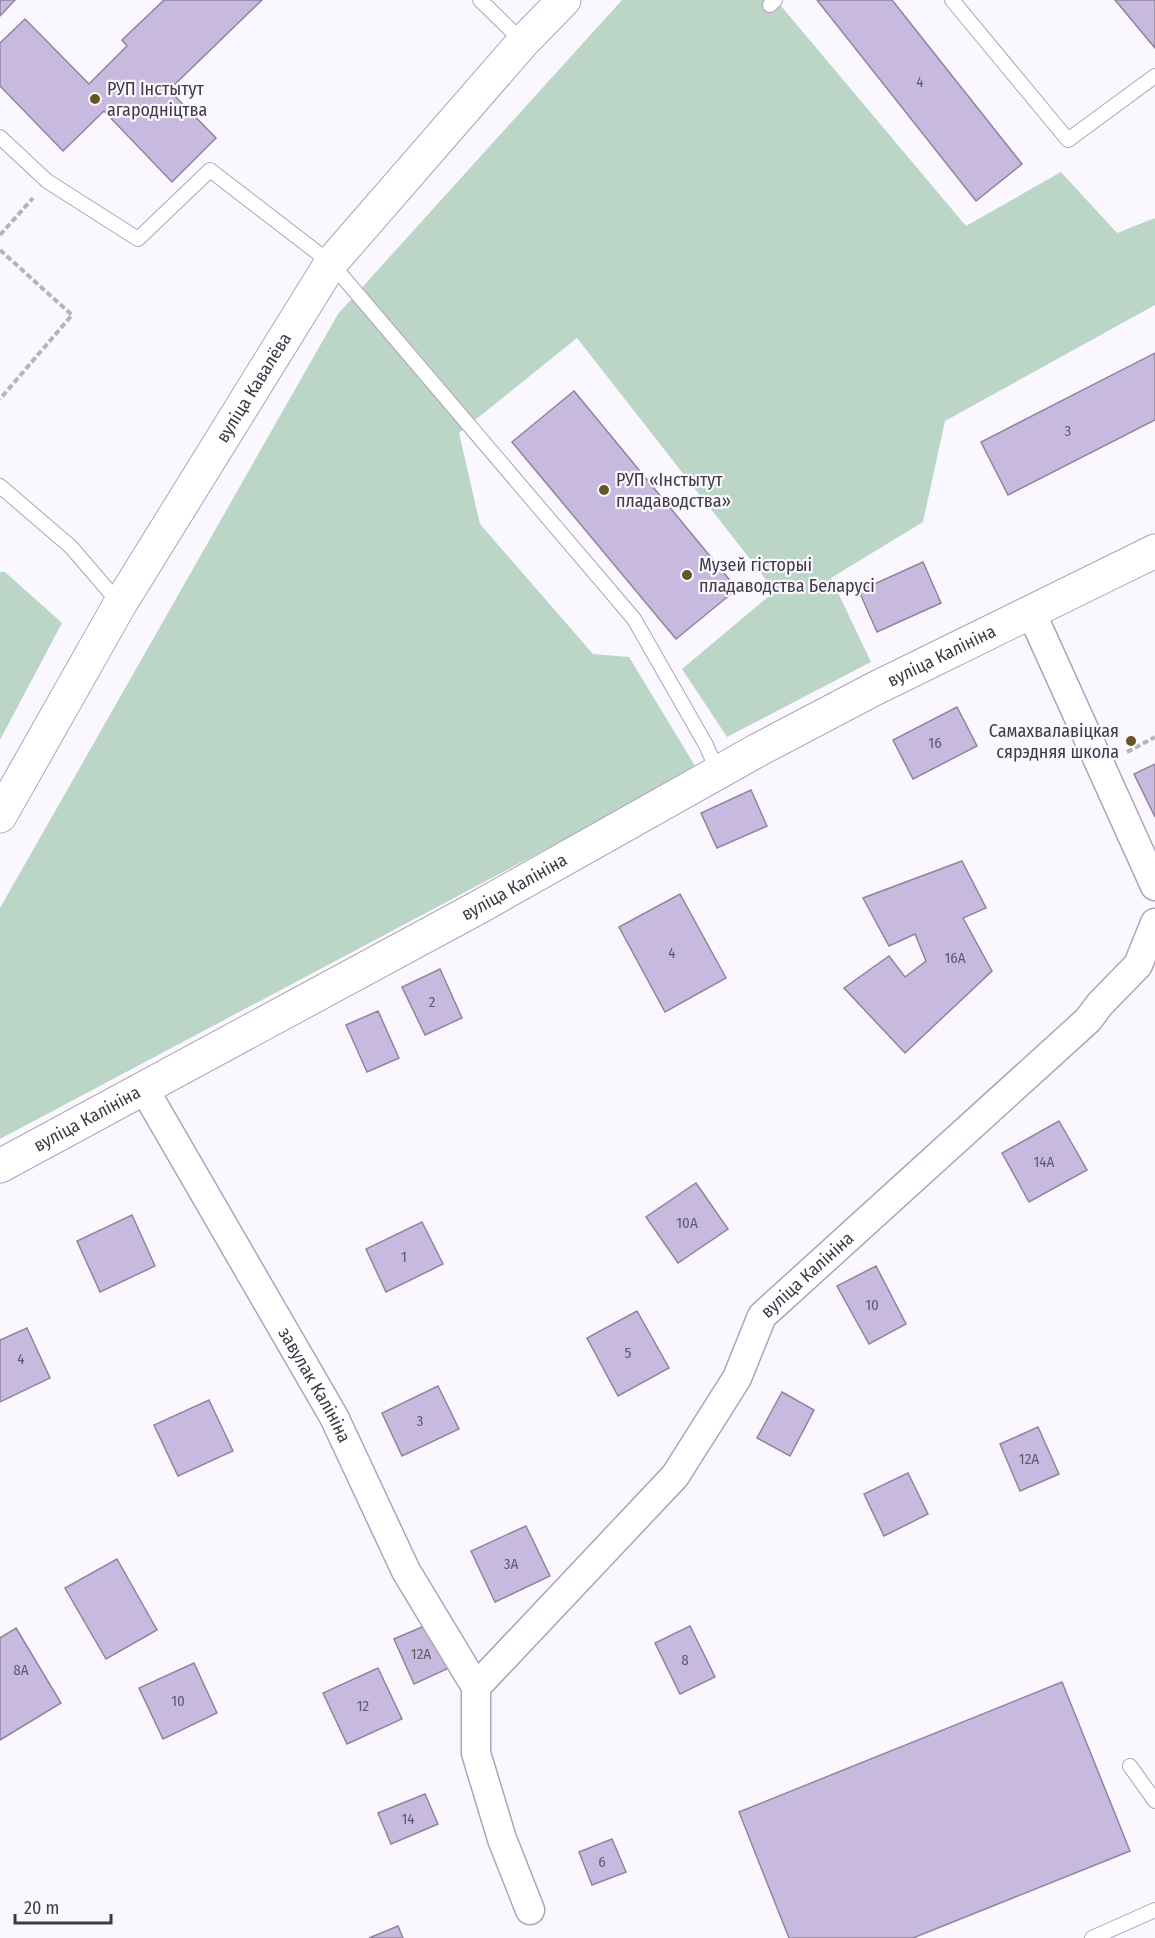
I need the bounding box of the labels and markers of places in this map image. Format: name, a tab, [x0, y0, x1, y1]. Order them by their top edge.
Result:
place label: РУП Інстытут агародніцтва	[107, 78, 207, 121]
marker: РУП Інстытут агародніцтва	[88, 92, 102, 106]
place label: РУП «Інстытут пладаводства»	[616, 469, 731, 512]
marker: РУП «Інстытут пладаводства»	[597, 483, 611, 497]
place label: Музей гісторыі пладаводства Беларусі	[699, 554, 875, 597]
marker: Музей гісторыі пладаводства Беларусі	[680, 568, 694, 582]
place label: Самахвалавіцкая сярэдняя школа	[989, 720, 1119, 763]
marker: Самахвалавіцкая сярэдняя школа	[1124, 734, 1138, 748]

